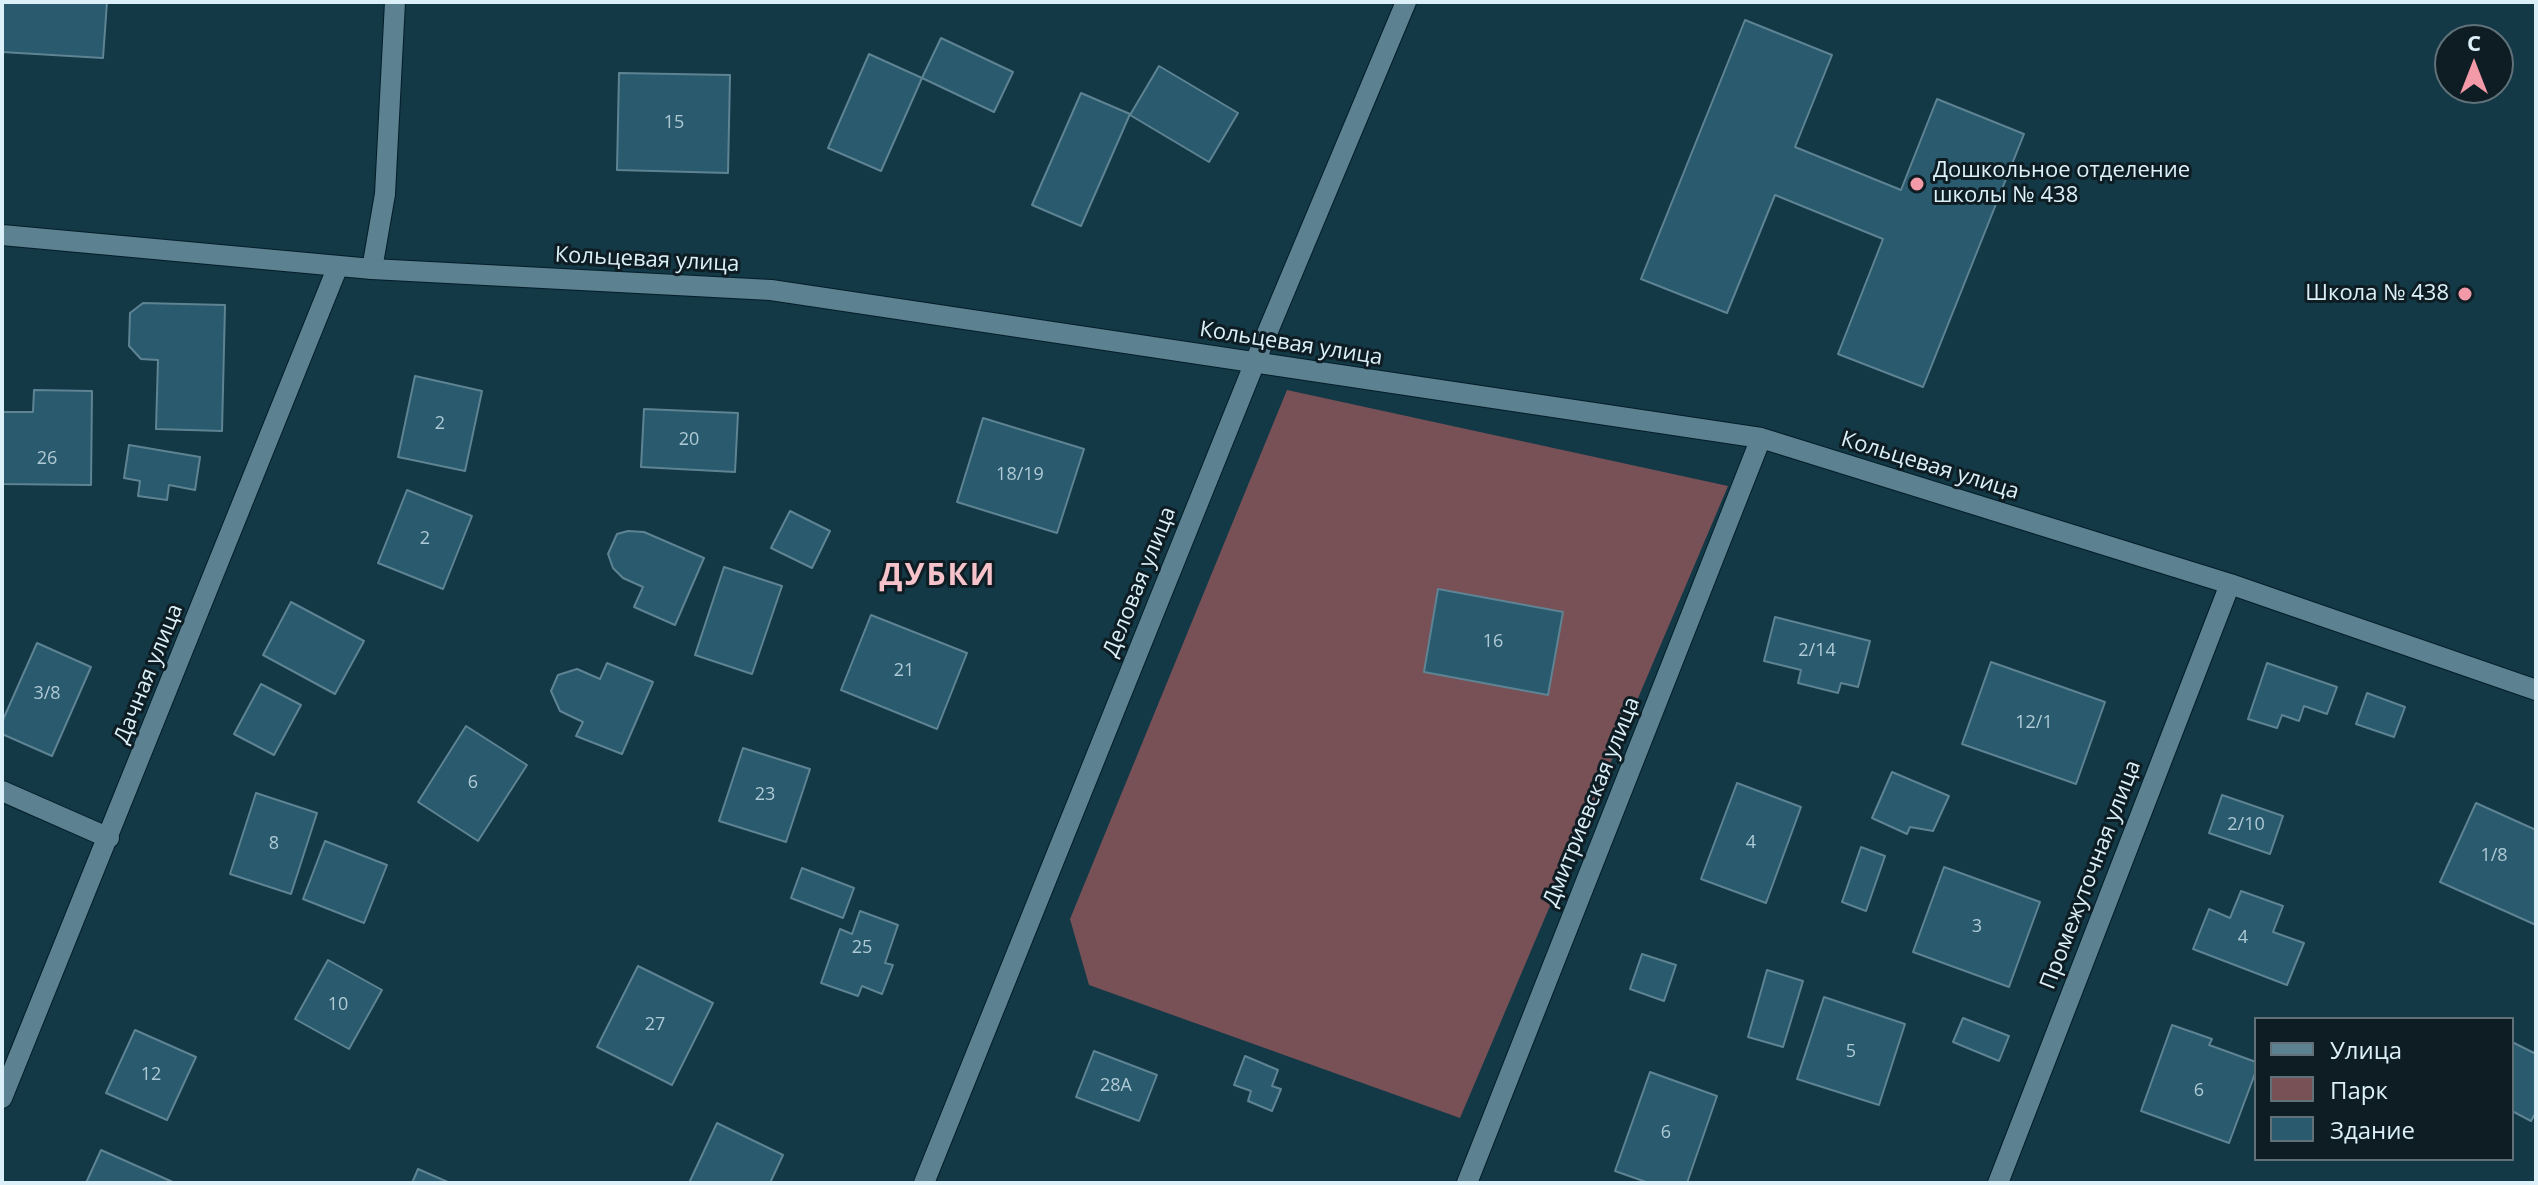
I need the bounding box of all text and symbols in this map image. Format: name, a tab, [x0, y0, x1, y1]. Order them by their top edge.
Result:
north arrow	[2434, 24, 2514, 104]
text: С	[2467, 27, 2481, 57]
house number: 15	[664, 112, 684, 134]
place label: Дошкольное отделение школы № 438	[1933, 158, 2190, 210]
marker: Дошкольное отделение школы № 438	[1908, 175, 1926, 193]
street label: Кольцевая улица	[554, 242, 740, 278]
place label: Школа № 438	[2305, 281, 2449, 307]
marker: Школа № 438	[2456, 285, 2474, 303]
street label: Кольцевая улица	[1198, 317, 1384, 371]
house number: 2	[435, 413, 445, 435]
street label: Кольцевая улица	[1838, 426, 2022, 506]
house number: 20	[679, 429, 699, 451]
house number: 26	[37, 448, 57, 470]
house number: 18/19	[996, 464, 1044, 486]
street label: Деловая улица	[1098, 503, 1182, 661]
house number: 2	[420, 528, 430, 550]
district label: ДУБКИ	[880, 558, 996, 594]
street label: Дачная улица	[109, 600, 189, 748]
house number: 16	[1483, 631, 1503, 653]
house number: 2/14	[1798, 640, 1836, 662]
house number: 21	[894, 660, 914, 682]
house number: 3/8	[33, 683, 61, 705]
street label: Дмитриевская улица	[1538, 693, 1646, 911]
house number: 12/1	[2015, 712, 2053, 734]
street label: Промежуточная улица	[2035, 757, 2147, 993]
house number: 6	[468, 772, 478, 794]
house number: 23	[755, 784, 775, 806]
house number: 2/10	[2227, 814, 2265, 836]
house number: 4	[1746, 832, 1756, 854]
house number: 8	[269, 833, 279, 855]
house number: 1/8	[2480, 845, 2508, 867]
house number: 3	[1972, 916, 1982, 938]
house number: 4	[2238, 927, 2248, 949]
house number: 25	[852, 937, 872, 959]
house number: 10	[328, 994, 348, 1016]
house number: 27	[645, 1014, 665, 1036]
legend	[2254, 1017, 2514, 1161]
text: Улица	[2330, 1033, 2402, 1066]
house number: 5	[1846, 1041, 1856, 1063]
house number: 12	[141, 1064, 161, 1086]
text: Парк	[2330, 1073, 2388, 1106]
house number: 28А	[1100, 1075, 1132, 1097]
house number: 6	[2194, 1080, 2204, 1102]
text: Здание	[2330, 1113, 2415, 1146]
house number: 6	[1661, 1122, 1671, 1144]

